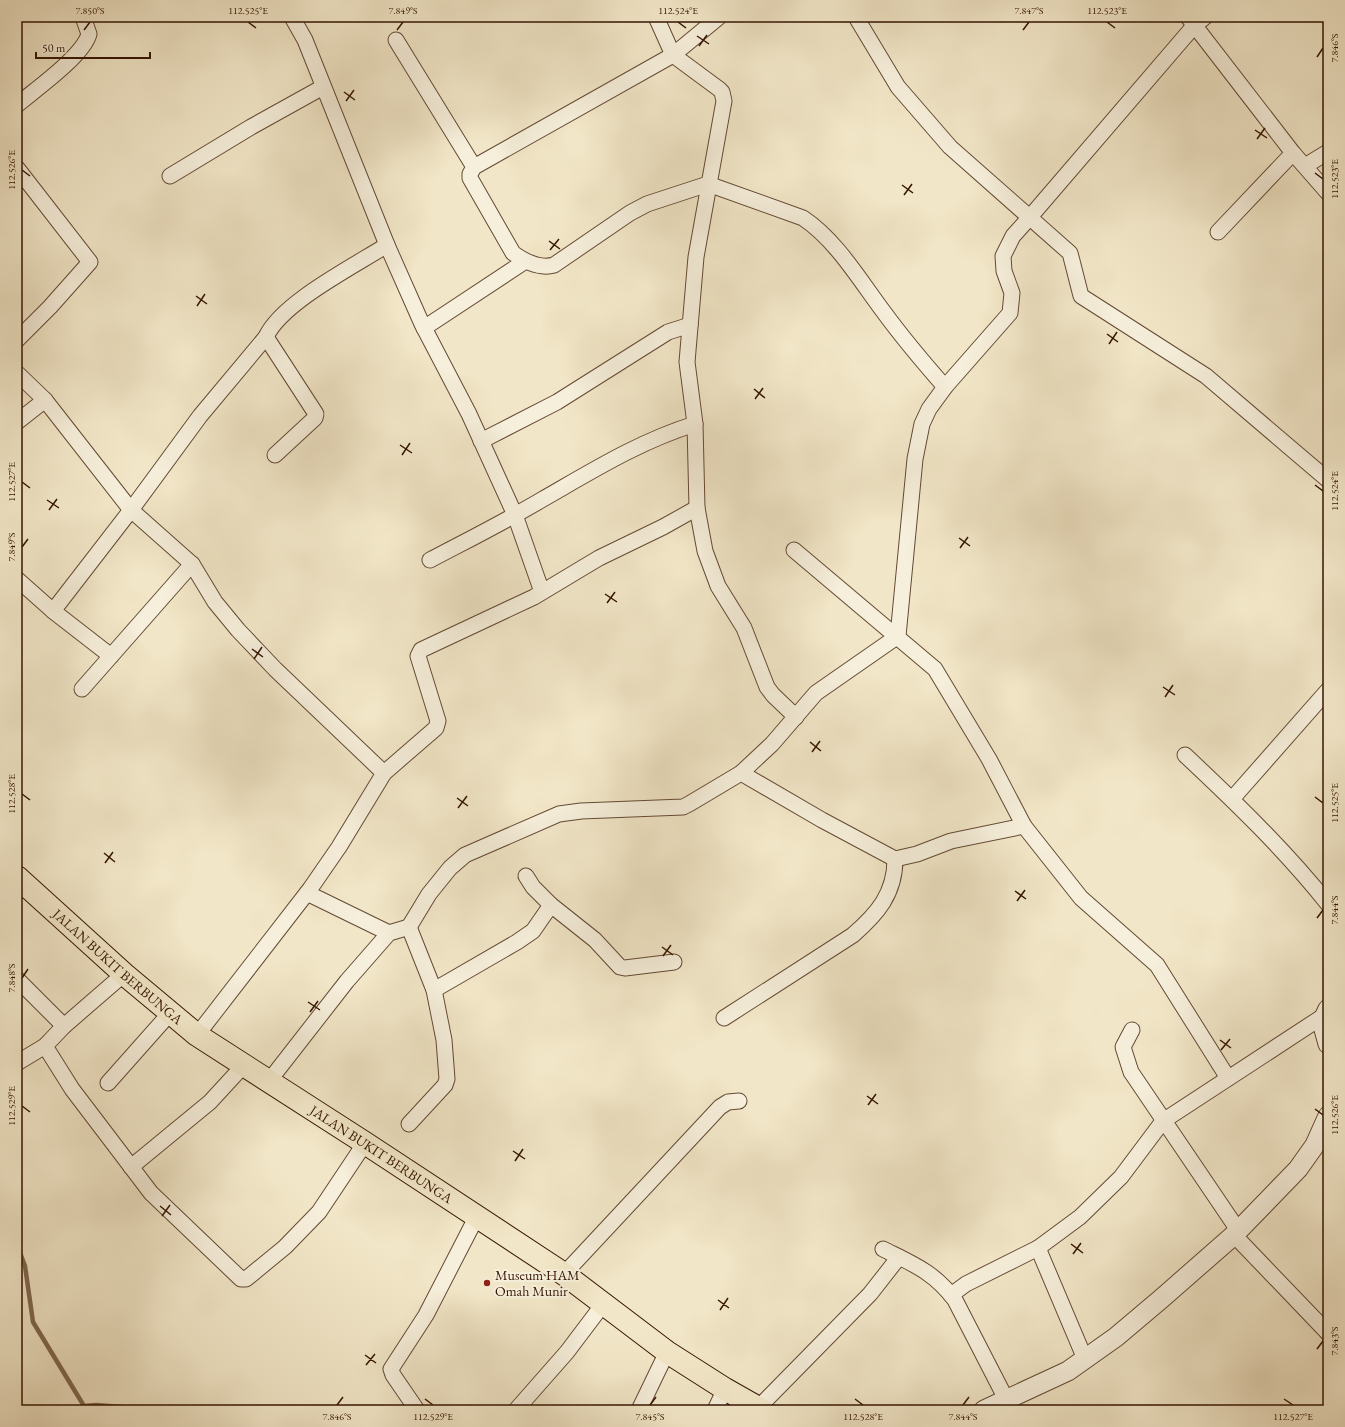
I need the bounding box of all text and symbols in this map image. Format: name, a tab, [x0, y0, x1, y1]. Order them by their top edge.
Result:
text: 7.850°S	[75, 4, 105, 17]
text: 112.525°E	[228, 4, 268, 17]
text: 7.849°S	[388, 4, 418, 17]
text: 112.524°E	[658, 4, 698, 17]
text: 7.847°S	[1014, 4, 1044, 17]
text: 112.523°E	[1087, 4, 1127, 17]
text: 7.846°S	[1328, 33, 1341, 63]
scale bar	[36, 34, 150, 60]
text: 50 m	[42, 40, 66, 56]
text: 112.526°E	[5, 150, 18, 190]
text: 112.523°E	[1328, 159, 1341, 199]
text: 112.527°E	[5, 462, 18, 502]
text: 112.524°E	[1328, 471, 1341, 511]
text: 7.849°S	[5, 532, 18, 562]
text: 112.528°E	[5, 774, 18, 814]
text: 112.525°E	[1328, 783, 1341, 823]
text: 7.844°S	[1328, 895, 1341, 925]
street label: JALAN BUKIT BERBUNGA	[48, 904, 187, 1029]
text: 7.848°S	[5, 963, 18, 993]
text: 112.529°E	[5, 1086, 18, 1126]
text: 112.526°E	[1328, 1095, 1341, 1135]
street label: JALAN BUKIT BERBUNGA	[306, 1100, 456, 1207]
place label: Museum HAM Omah Munir	[495, 1266, 580, 1300]
marker: Museum HAM Omah Munir	[482, 1278, 492, 1288]
text: 7.843°S	[1328, 1326, 1341, 1356]
text: 7.846°S	[322, 1410, 352, 1423]
text: 112.529°E	[413, 1410, 453, 1423]
text: 7.845°S	[635, 1410, 665, 1423]
text: 112.528°E	[843, 1410, 883, 1423]
text: 7.844°S	[948, 1410, 978, 1423]
text: 112.527°E	[1273, 1410, 1313, 1423]

